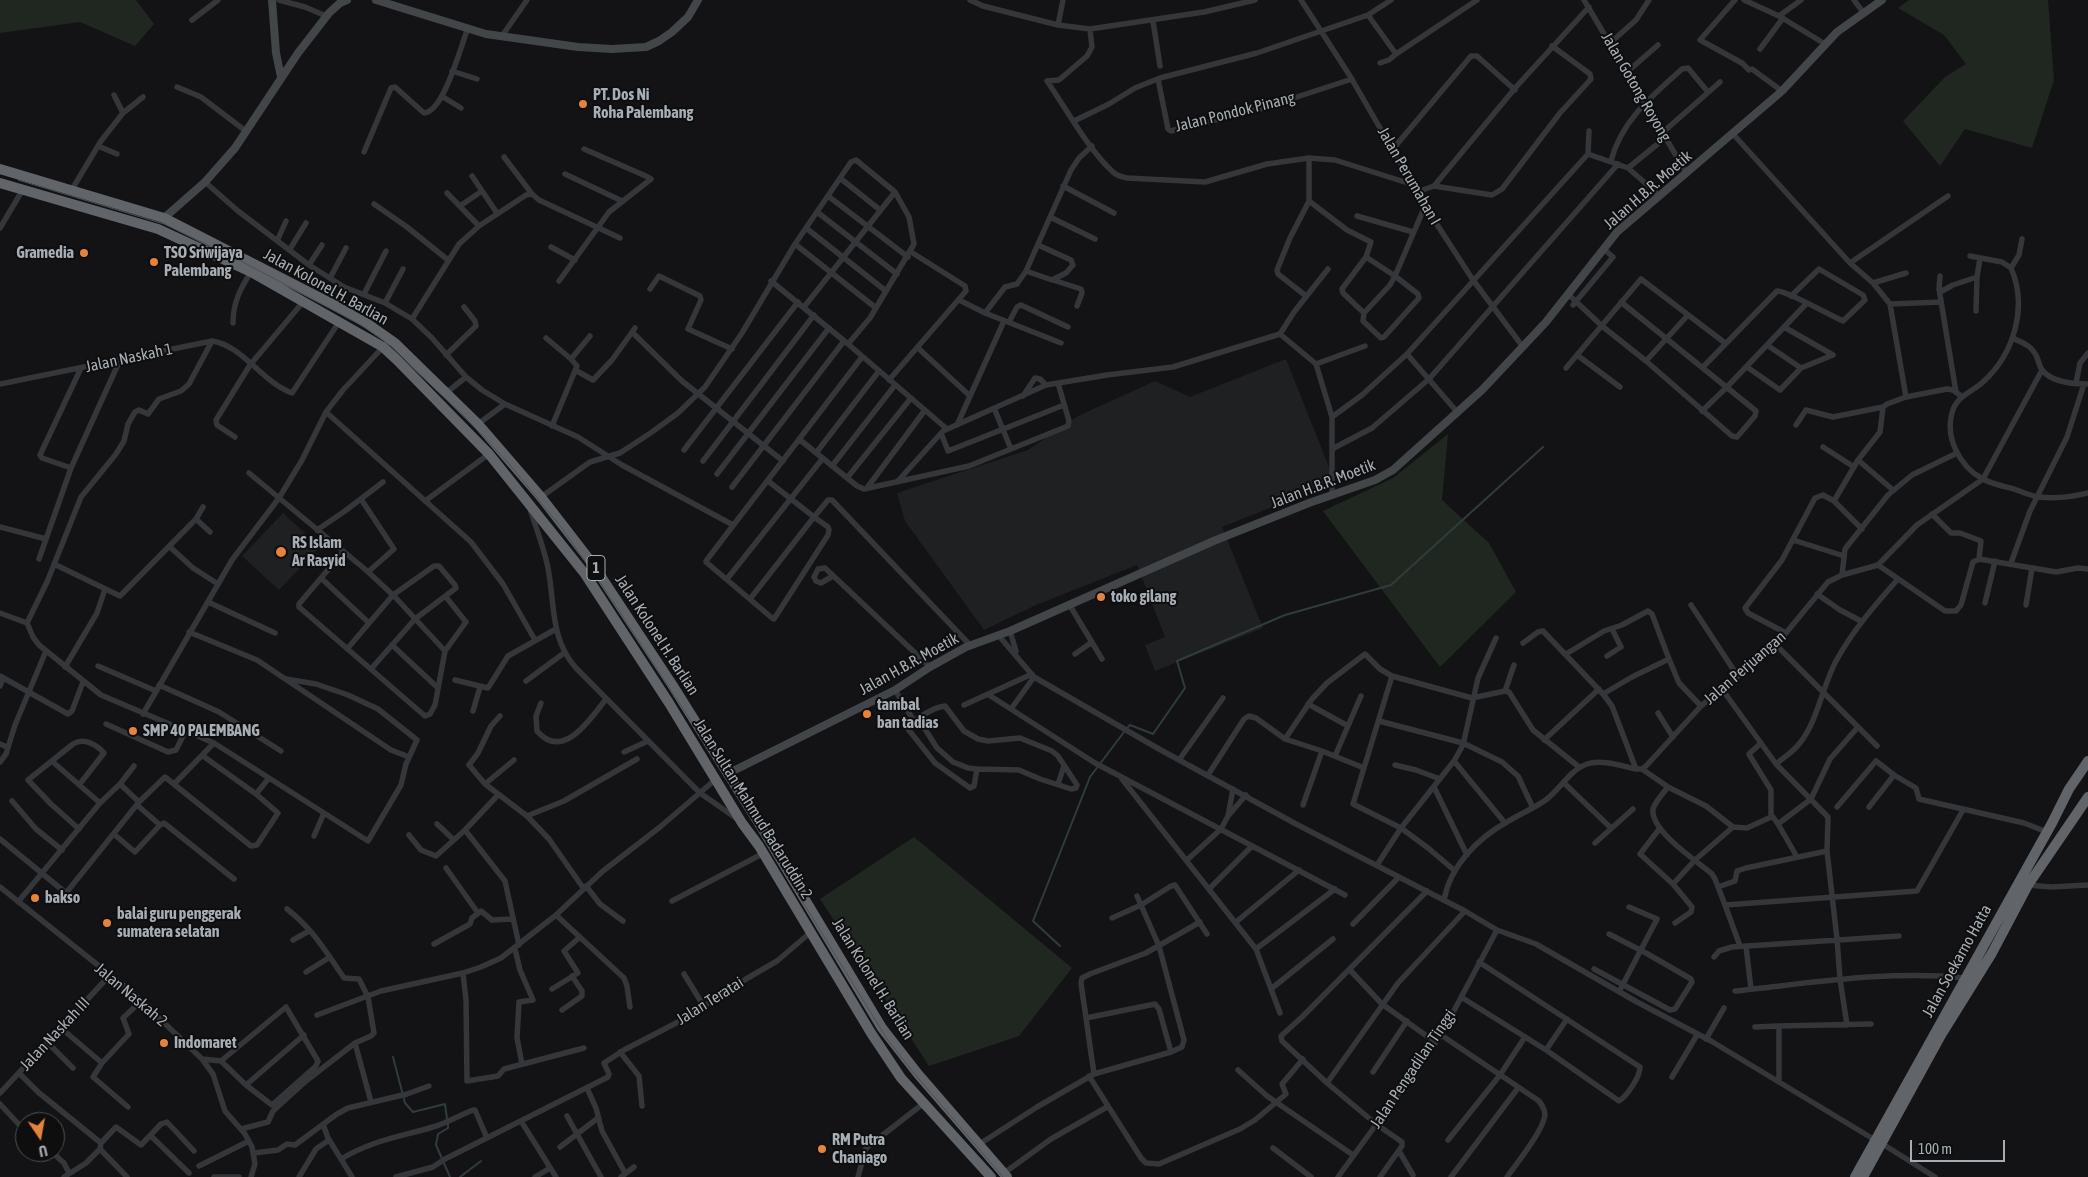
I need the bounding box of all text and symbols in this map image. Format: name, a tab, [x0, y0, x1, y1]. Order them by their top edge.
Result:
street label: Jalan Gotong Royong	[1597, 29, 1675, 145]
place label: PT. Dos Ni Roha Palembang	[593, 85, 693, 123]
street label: Jalan Pondok Pinang	[1173, 88, 1297, 136]
marker: PT. Dos Ni Roha Palembang	[577, 98, 589, 110]
street label: Jalan Perumahan I	[1373, 124, 1445, 228]
street label: Jalan H.B.R. Moetik	[1600, 146, 1696, 234]
place label: Gramedia	[16, 243, 74, 263]
place label: TSO Sriwijaya Palembang	[164, 243, 243, 281]
street label: Jalan Kolonel H. Barlian	[260, 245, 392, 329]
marker: Gramedia	[78, 247, 90, 259]
marker: TSO Sriwijaya Palembang	[148, 256, 160, 268]
street label: Jalan Naskah 1	[84, 339, 174, 377]
street label: Jalan H.B.R. Moetik	[1268, 455, 1378, 513]
place label: RS Islam Ar Rasyid	[292, 533, 346, 571]
marker: RS Islam Ar Rasyid	[274, 545, 288, 559]
road number: 1	[587, 556, 605, 580]
street label: Jalan Kolonel H. Barlian	[611, 571, 703, 699]
place label: toko gilang	[1111, 587, 1176, 607]
marker: toko gilang	[1095, 591, 1107, 603]
street label: Jalan Perjuangan	[1700, 627, 1790, 709]
street label: Jalan H.B.R. Moetik	[856, 629, 962, 699]
place label: tambal ban tadias	[877, 695, 938, 733]
marker: tambal ban tadias	[861, 708, 873, 720]
street label: Jalan Sultan Mahmud Badaruddin 2	[690, 715, 816, 903]
place label: SMP 40 PALEMBANG	[143, 721, 260, 741]
marker: SMP 40 PALEMBANG	[127, 725, 139, 737]
place label: bakso	[45, 888, 80, 908]
marker: bakso	[29, 892, 41, 904]
street label: Jalan Soekarno Hatta	[1918, 901, 1996, 1021]
place label: balai guru penggerak sumatera selatan	[117, 904, 241, 942]
street label: Jalan Kolonel H. Barlian	[828, 915, 918, 1043]
marker: balai guru penggerak sumatera selatan	[101, 917, 113, 929]
street label: Jalan Naskah 2	[91, 959, 171, 1031]
street label: Jalan Teratai	[673, 973, 747, 1029]
street label: Jalan Naskah III	[16, 993, 94, 1075]
street label: Jalan Pengadilan Tinggi	[1366, 1006, 1460, 1132]
place label: Indomaret	[174, 1033, 236, 1053]
marker: Indomaret	[158, 1037, 170, 1049]
north arrow	[15, 1112, 65, 1162]
place label: RM Putra Chaniago	[832, 1130, 887, 1168]
scale bar	[1913, 1130, 2008, 1162]
text: 100 m	[1918, 1140, 1952, 1157]
text: U	[37, 1142, 49, 1159]
marker: RM Putra Chaniago	[816, 1143, 828, 1155]

